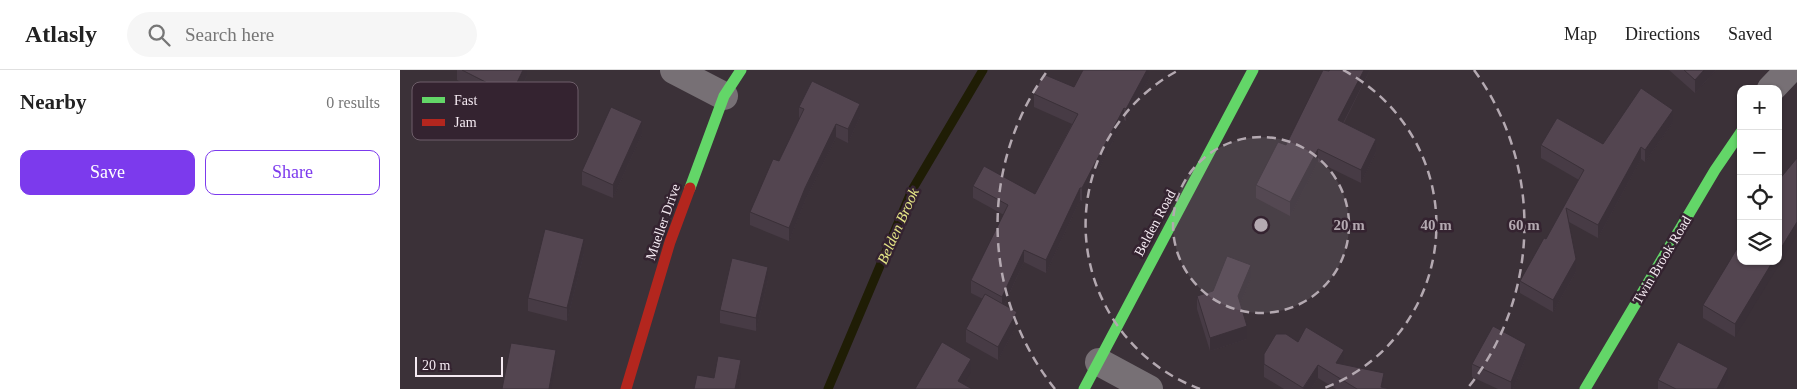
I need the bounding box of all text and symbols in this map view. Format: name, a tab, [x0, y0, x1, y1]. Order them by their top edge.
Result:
search box	[127, 12, 477, 57]
text: Atlasly	[25, 21, 97, 47]
icon: search	[145, 21, 173, 49]
text: Search here	[185, 24, 274, 45]
text: Map	[1564, 24, 1597, 44]
text: Directions	[1625, 24, 1700, 44]
text: Saved	[1728, 24, 1772, 44]
legend	[412, 82, 578, 140]
map controls	[1737, 85, 1782, 265]
button: +	[1737, 85, 1782, 130]
text: Nearby	[20, 90, 87, 114]
text: Fast	[454, 93, 477, 108]
text: 0 results	[326, 94, 380, 111]
text: Jam	[454, 115, 477, 130]
button: −	[1737, 130, 1782, 175]
button: Save	[20, 150, 195, 195]
button: Share	[205, 150, 380, 195]
button: locate	[1737, 175, 1782, 220]
street label: Mueller Drive	[643, 182, 683, 262]
water label: Belden Brook	[874, 185, 922, 266]
street label: Belden Road	[1131, 187, 1179, 259]
street label: Twin Brook Road	[1630, 213, 1694, 307]
centre of rings	[1252, 216, 1270, 234]
text: 20 m	[1333, 217, 1365, 233]
text: 40 m	[1420, 217, 1452, 233]
text: 60 m	[1508, 217, 1540, 233]
button: layers	[1737, 220, 1782, 265]
scale bar	[415, 354, 502, 377]
text: 20 m	[422, 358, 450, 373]

